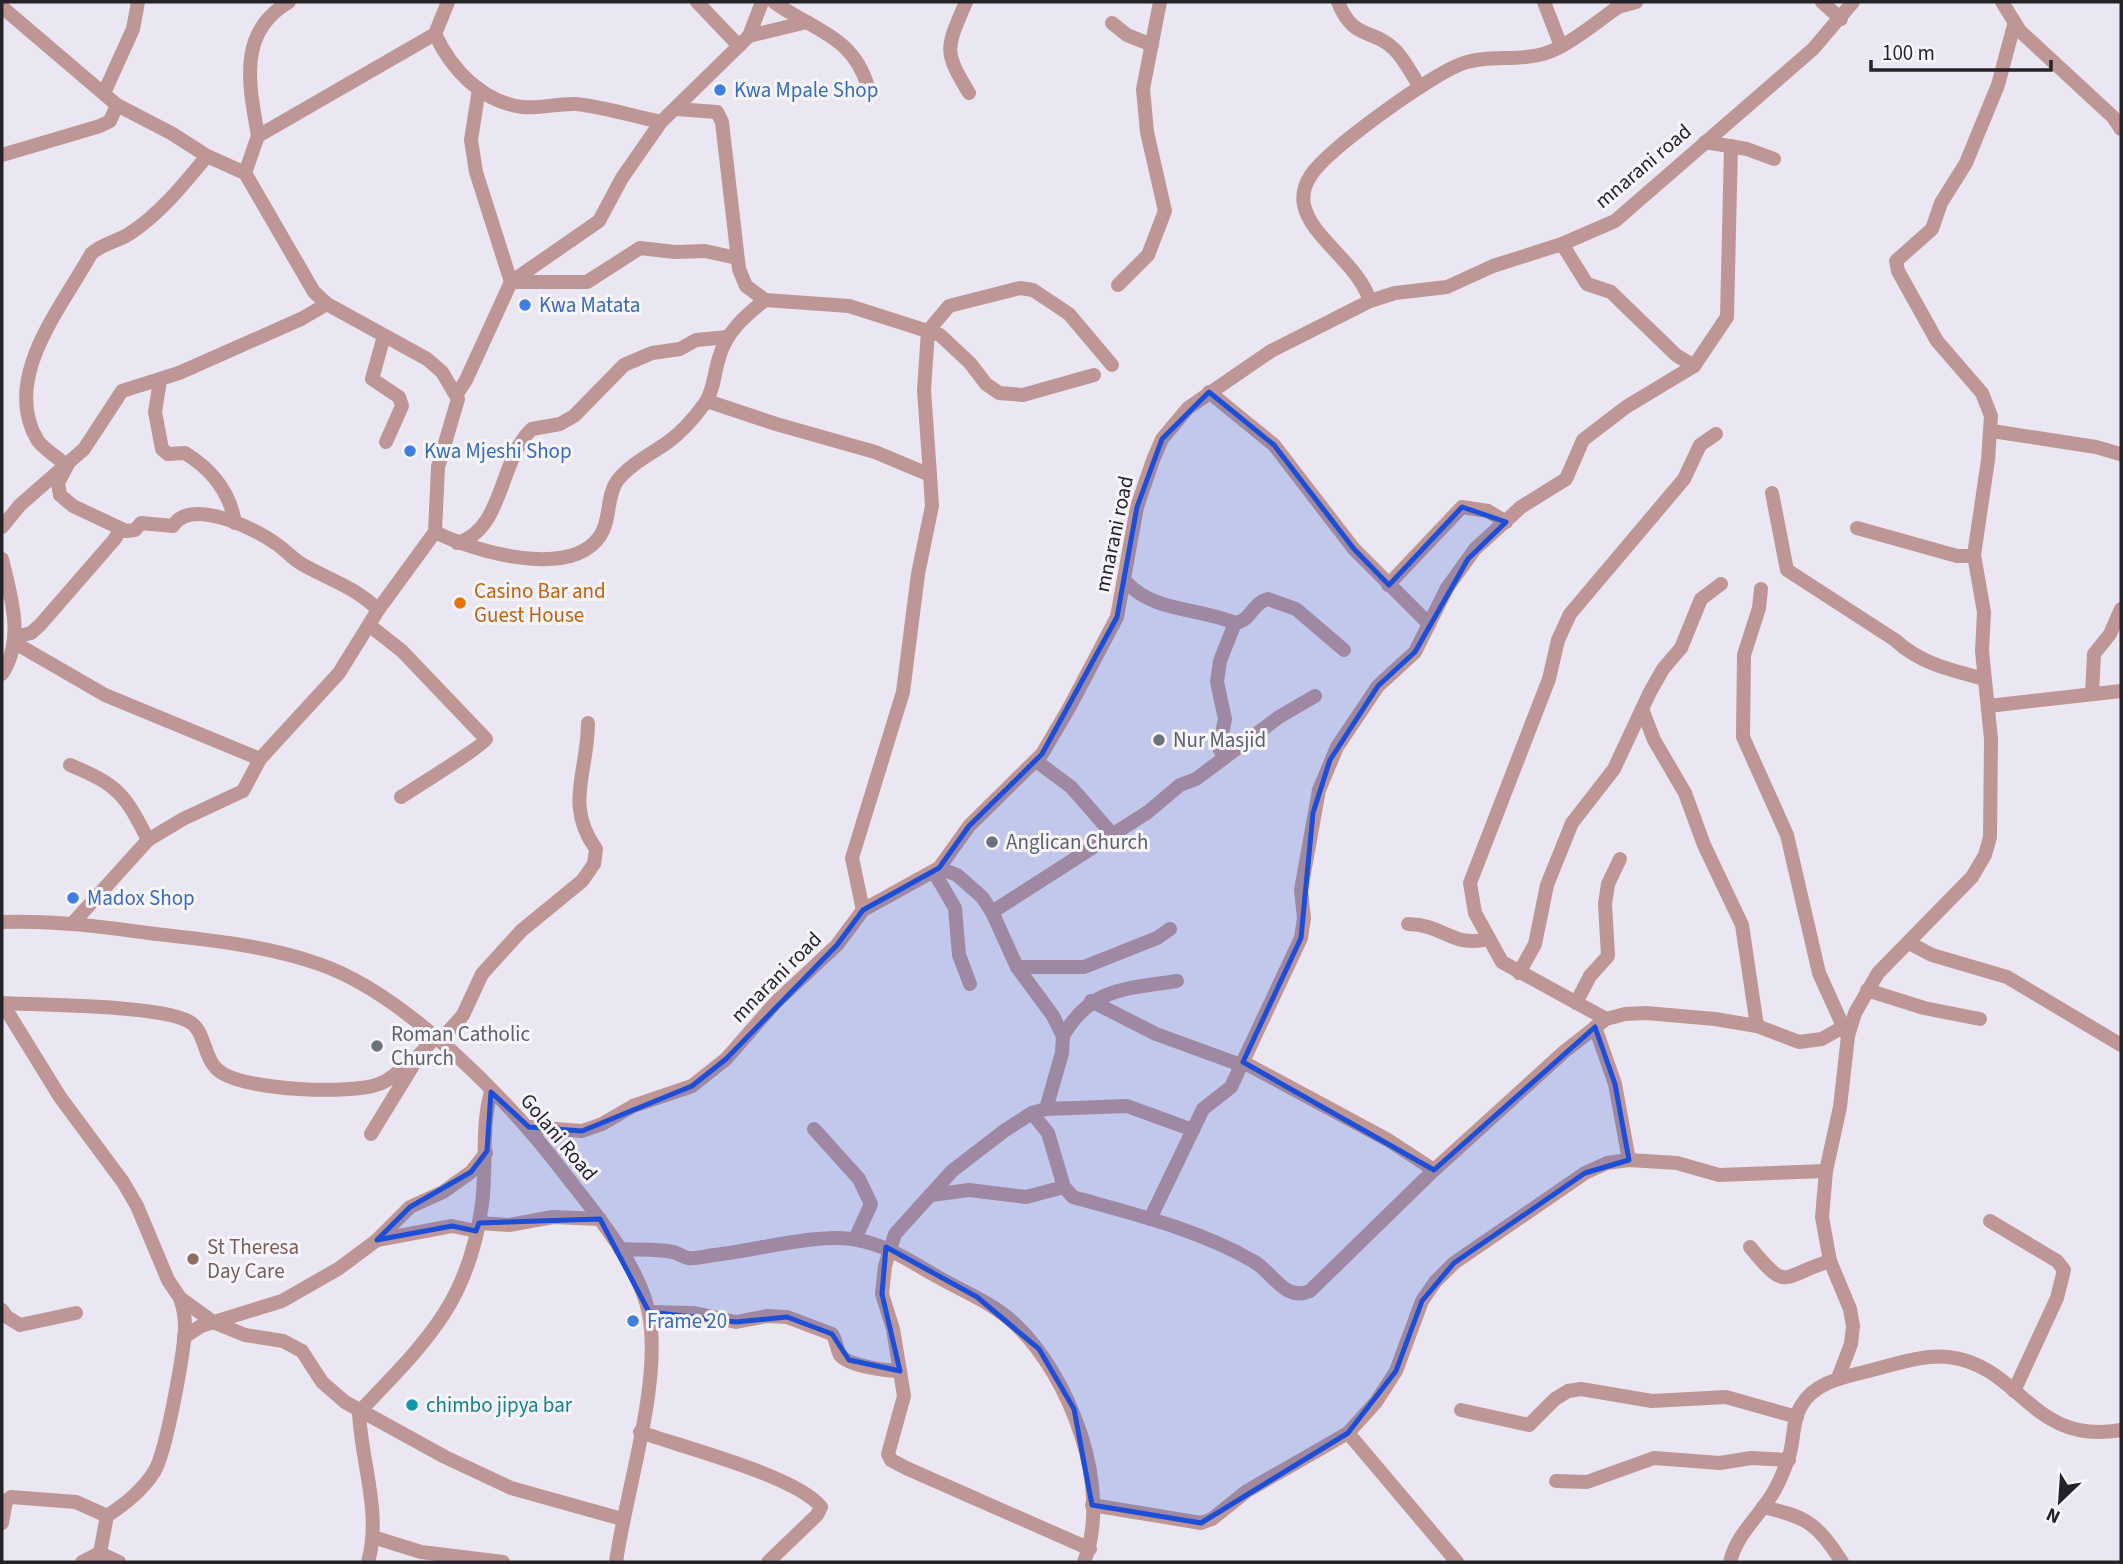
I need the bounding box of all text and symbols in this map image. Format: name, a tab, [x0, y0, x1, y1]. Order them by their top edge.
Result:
scale bar	[1871, 28, 2051, 72]
text: 100 m	[1882, 38, 1935, 68]
place label: Kwa Mpale Shop	[734, 75, 878, 105]
marker: Kwa Mpale Shop	[712, 82, 728, 98]
street label: mnarani road	[1588, 117, 1698, 215]
place label: Kwa Matata	[539, 290, 640, 320]
marker: Kwa Matata	[517, 297, 533, 313]
place label: Kwa Mjeshi Shop	[424, 436, 572, 466]
marker: Kwa Mjeshi Shop	[402, 443, 418, 459]
street label: mnarani road	[1087, 473, 1141, 595]
place label: Casino Bar and Guest House	[474, 576, 606, 630]
marker: Casino Bar and Guest House	[452, 595, 468, 611]
place label: Nur Masjid	[1173, 725, 1266, 755]
marker: Nur Masjid	[1151, 732, 1167, 748]
place label: Anglican Church	[1006, 827, 1149, 857]
marker: Anglican Church	[984, 834, 1000, 850]
place label: Madox Shop	[87, 883, 195, 913]
marker: Madox Shop	[65, 890, 81, 906]
street label: mnarani road	[724, 925, 828, 1029]
place label: Roman Catholic Church	[391, 1019, 531, 1073]
marker: Roman Catholic Church	[369, 1038, 385, 1054]
street label: Golani Road	[513, 1087, 605, 1187]
place label: St Theresa Day Care	[207, 1232, 299, 1286]
marker: St Theresa Day Care	[185, 1251, 201, 1267]
place label: Frame 20	[647, 1306, 727, 1336]
marker: Frame 20	[625, 1313, 641, 1329]
place label: chimbo jipya bar	[426, 1390, 573, 1420]
marker: chimbo jipya bar	[404, 1397, 420, 1413]
north arrow	[2025, 1466, 2095, 1536]
text: N	[2042, 1500, 2065, 1530]

